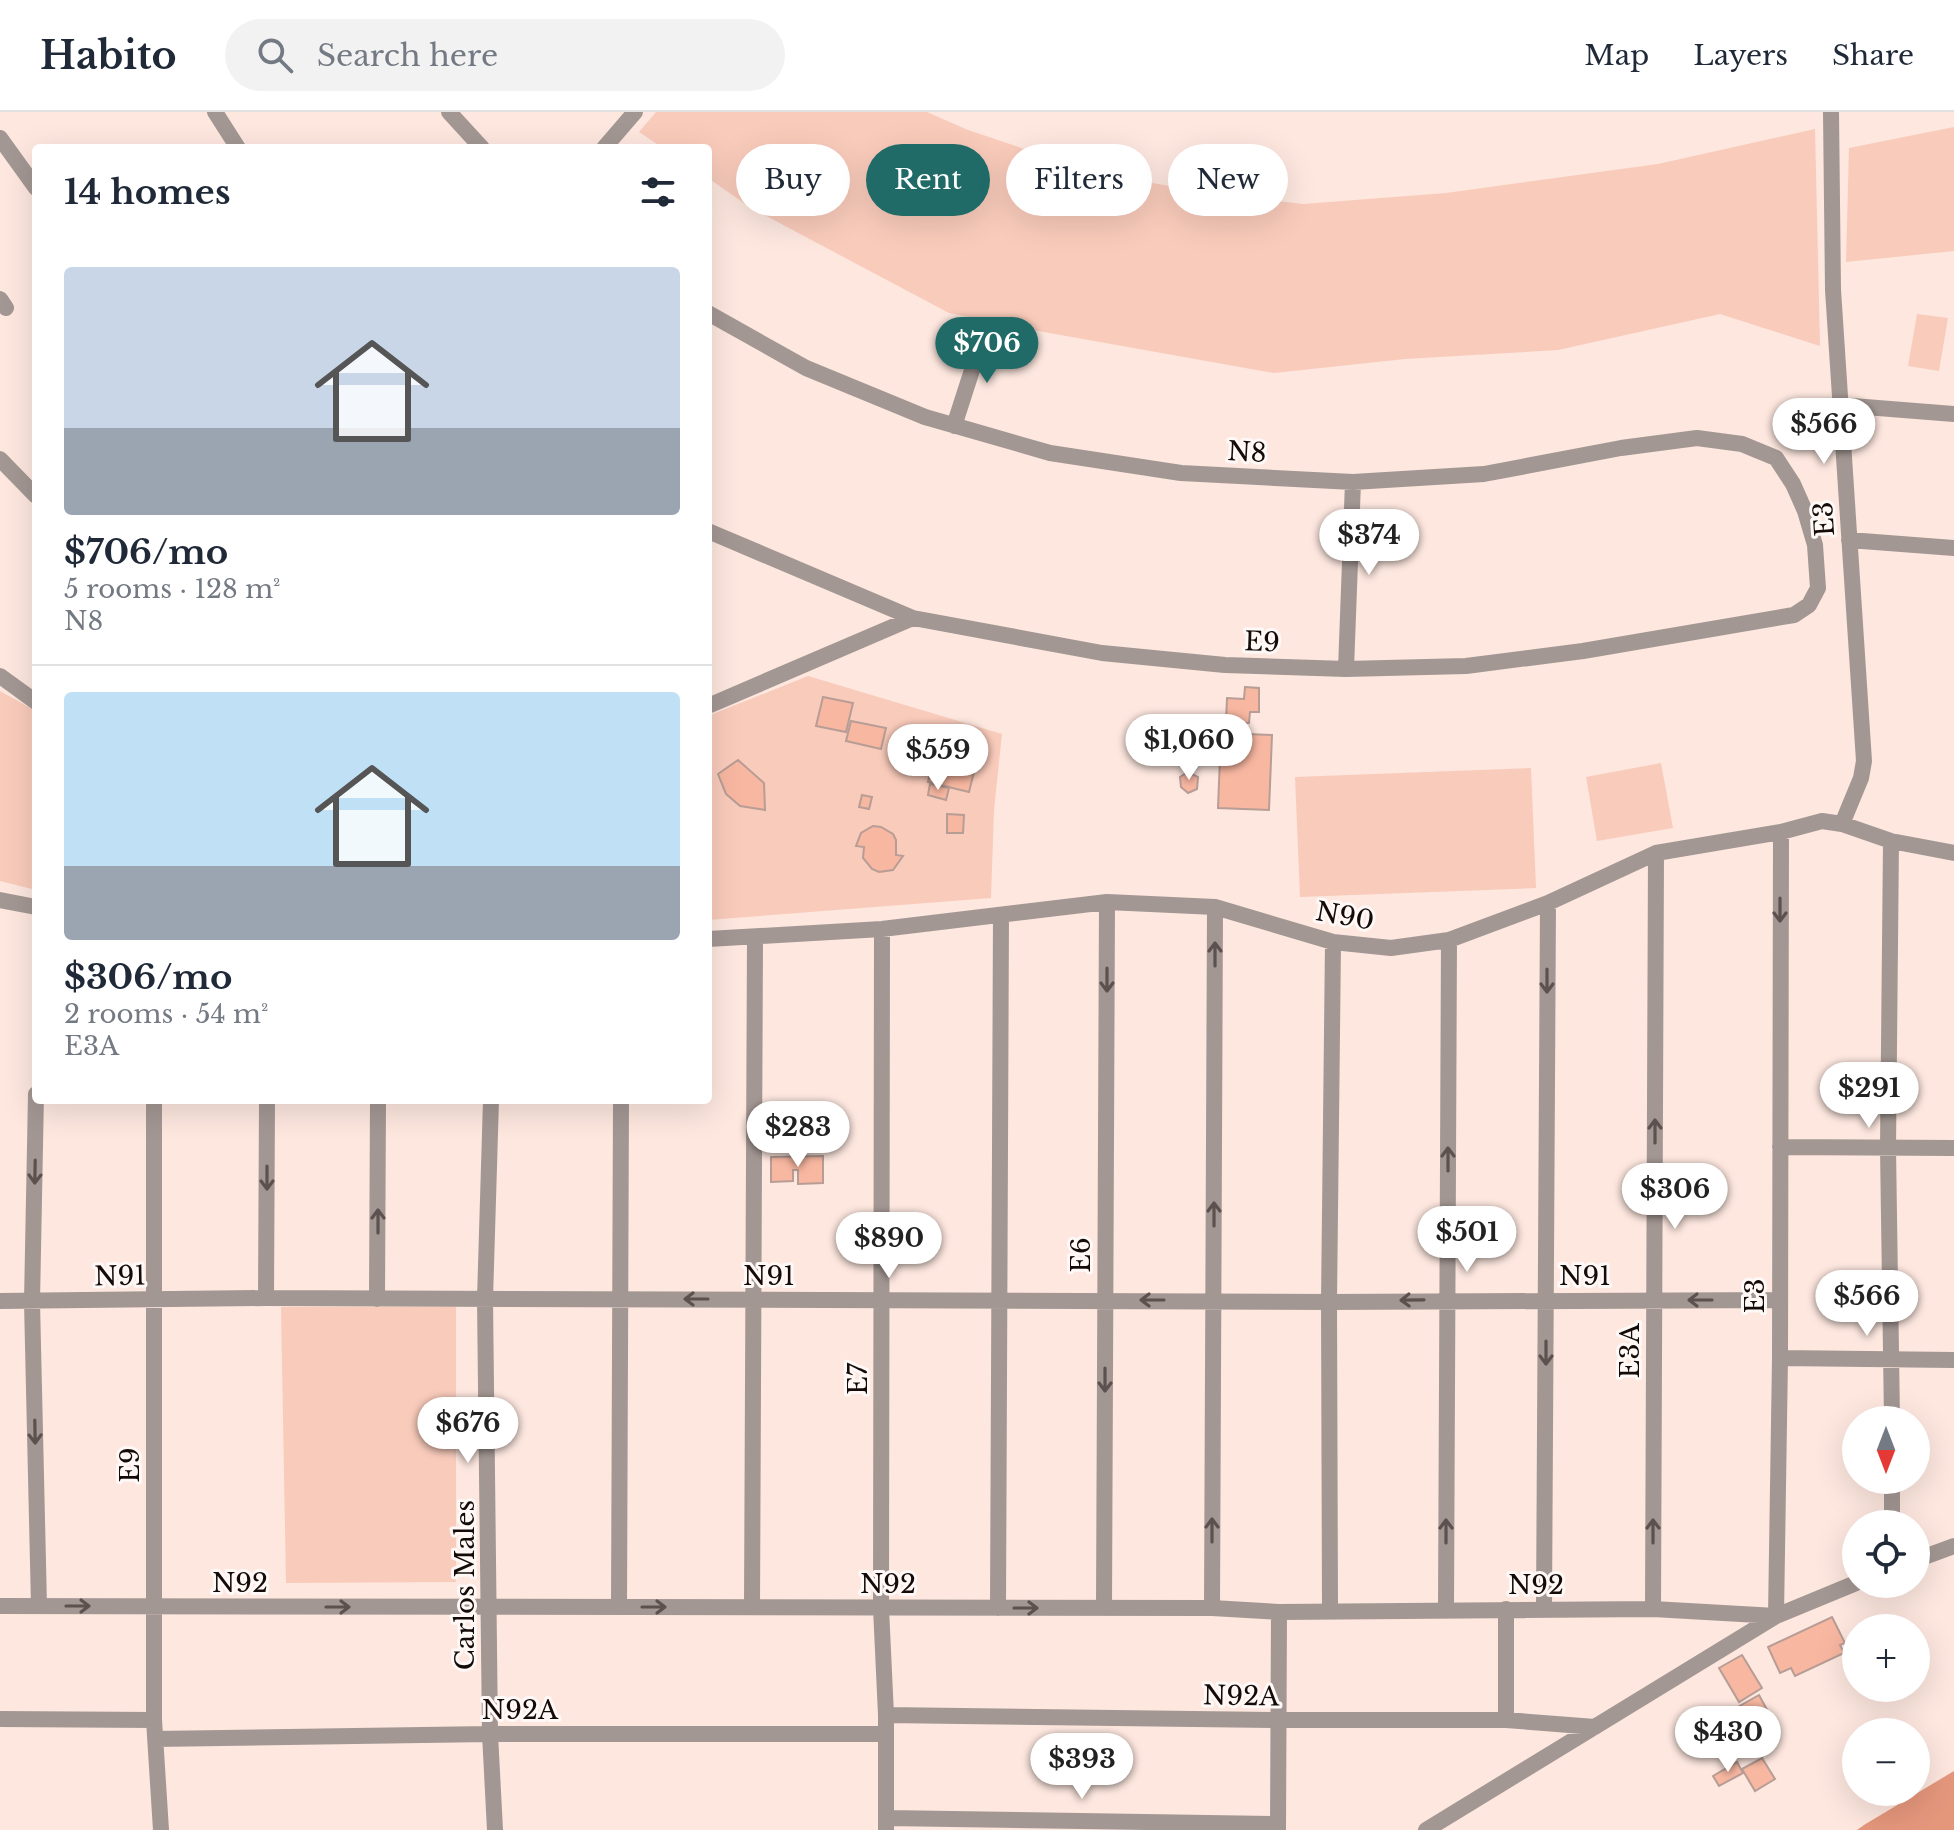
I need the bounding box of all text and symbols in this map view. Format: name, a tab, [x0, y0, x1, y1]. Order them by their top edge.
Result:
search box	[225, 19, 785, 91]
text: Habito	[40, 32, 177, 79]
icon: search	[253, 33, 297, 77]
text: Search here	[317, 37, 498, 74]
text: Map	[1584, 38, 1649, 73]
text: Layers	[1693, 38, 1788, 73]
text: Share	[1832, 38, 1914, 73]
chip: Buy	[736, 144, 850, 216]
chip: Rent	[866, 144, 990, 216]
chip: Filters	[1006, 144, 1152, 216]
chip: New	[1168, 144, 1288, 216]
icon: filters	[636, 170, 680, 214]
text: 14 homes	[64, 171, 231, 213]
pin: $706	[940, 317, 1034, 385]
icon: home	[300, 319, 444, 463]
text: $706	[953, 327, 1021, 359]
pin: $566	[1777, 398, 1871, 466]
text: $566	[1790, 408, 1858, 440]
street label: N8	[1227, 435, 1267, 469]
street label: E3	[1807, 500, 1841, 538]
pin: $374	[1322, 509, 1416, 577]
text: $374	[1337, 519, 1401, 551]
text: $706/mo	[64, 531, 228, 573]
text: 5 rooms · 128 m²	[64, 573, 281, 605]
text: N8	[64, 605, 103, 637]
street label: E9	[1244, 625, 1280, 659]
pin: $1,060	[1124, 714, 1254, 782]
pin: $559	[891, 724, 985, 792]
text: $1,060	[1143, 724, 1235, 756]
text: $559	[905, 734, 971, 766]
icon: home	[300, 744, 444, 888]
street label: N90	[1313, 895, 1377, 937]
one-way arrow	[1772, 896, 1788, 923]
one-way arrow	[1207, 941, 1223, 968]
text: $306/mo	[64, 956, 232, 998]
one-way arrow	[1099, 966, 1115, 993]
one-way arrow	[1539, 967, 1555, 994]
text: 2 rooms · 54 m²	[64, 998, 268, 1030]
text: E3A	[64, 1030, 119, 1062]
pin: $291	[1822, 1062, 1916, 1130]
text: $291	[1838, 1072, 1900, 1104]
pin: $283	[751, 1101, 845, 1169]
text: $283	[765, 1111, 831, 1143]
one-way arrow	[1647, 1118, 1663, 1145]
one-way arrow	[1440, 1146, 1456, 1173]
one-way arrow	[27, 1158, 42, 1185]
pin: $306	[1628, 1163, 1722, 1231]
one-way arrow	[259, 1164, 275, 1191]
text: $306	[1640, 1173, 1710, 1205]
one-way arrow	[1206, 1201, 1222, 1228]
pin: $501	[1420, 1206, 1514, 1274]
one-way arrow	[370, 1208, 386, 1235]
pin: $890	[842, 1212, 936, 1280]
text: $501	[1435, 1216, 1499, 1248]
text: $890	[854, 1222, 924, 1254]
street label: E6	[1065, 1237, 1097, 1273]
street label: N91	[94, 1260, 146, 1292]
street label: N91	[743, 1260, 795, 1292]
street label: N91	[1559, 1260, 1611, 1292]
pin: $566	[1820, 1270, 1914, 1338]
street label: E3	[1739, 1279, 1771, 1313]
text: $566	[1833, 1280, 1901, 1312]
one-way arrow	[683, 1291, 710, 1307]
one-way arrow	[1139, 1292, 1166, 1308]
one-way arrow	[1687, 1292, 1714, 1308]
one-way arrow	[1399, 1293, 1426, 1308]
street label: E3A	[1614, 1323, 1646, 1378]
one-way arrow	[1538, 1339, 1553, 1366]
street label: E7	[842, 1362, 874, 1395]
one-way arrow	[1097, 1366, 1113, 1393]
pin: $676	[421, 1397, 515, 1465]
north arrow	[1842, 1406, 1930, 1494]
map controls	[1842, 1406, 1930, 1806]
text: $676	[435, 1407, 501, 1439]
one-way arrow	[27, 1418, 43, 1445]
street label: E9	[114, 1447, 146, 1483]
street label: Carlos Males	[449, 1500, 481, 1670]
button: locate	[1842, 1510, 1930, 1598]
one-way arrow	[1204, 1517, 1220, 1544]
one-way arrow	[1438, 1518, 1454, 1545]
one-way arrow	[1645, 1518, 1661, 1545]
street label: N92	[212, 1567, 268, 1599]
street label: N92	[860, 1568, 916, 1600]
street label: N92	[1508, 1569, 1564, 1601]
one-way arrow	[64, 1598, 91, 1614]
one-way arrow	[324, 1599, 351, 1615]
one-way arrow	[640, 1599, 667, 1615]
one-way arrow	[1012, 1600, 1039, 1616]
button: +	[1842, 1614, 1930, 1702]
street label: N92A	[1203, 1679, 1280, 1713]
street label: N92A	[482, 1694, 559, 1726]
pin: $430	[1681, 1706, 1775, 1774]
text: $430	[1693, 1716, 1763, 1748]
button: −	[1842, 1718, 1930, 1806]
pin: $393	[1035, 1733, 1129, 1801]
text: $393	[1048, 1743, 1116, 1775]

